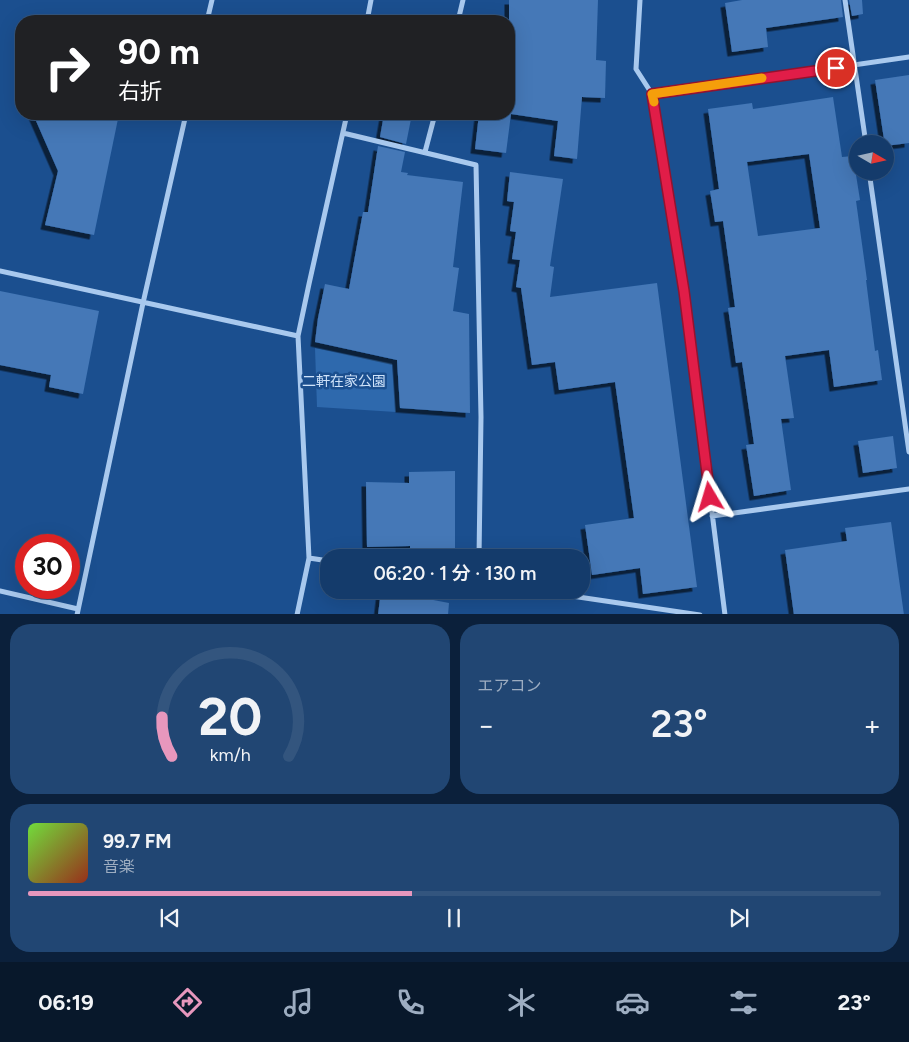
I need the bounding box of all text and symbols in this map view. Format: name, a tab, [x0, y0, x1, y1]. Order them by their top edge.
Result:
text: 90 m	[118, 31, 200, 73]
icon: right	[35, 35, 100, 100]
pin	[815, 47, 857, 89]
icon: arrive	[822, 54, 850, 82]
text: 右折	[118, 78, 162, 105]
north arrow	[849, 135, 894, 180]
map controls	[849, 135, 894, 180]
park label: 二軒在家公園	[302, 373, 386, 390]
position arrow	[683, 470, 735, 522]
speed limit sign: 30	[15, 534, 80, 599]
text: 06:20 · 1 分 · 130 m	[374, 562, 536, 585]
text: エアコン	[478, 676, 542, 695]
text: 20	[198, 686, 262, 748]
text: 23°	[651, 701, 708, 747]
text: −	[478, 708, 495, 742]
text: +	[864, 708, 881, 742]
text: km/h	[209, 744, 250, 765]
text: 99.7 FM	[103, 830, 172, 853]
text: 音楽	[103, 857, 135, 876]
icon: previous	[156, 904, 184, 932]
icon: pause	[440, 904, 468, 932]
icon: next	[725, 904, 753, 932]
icon: directions	[170, 985, 205, 1020]
icon: music	[281, 985, 316, 1020]
icon: phone	[393, 985, 428, 1020]
icon: climate	[504, 985, 539, 1020]
icon: car	[615, 985, 650, 1020]
icon: filters	[726, 985, 761, 1020]
text: 06:19	[38, 989, 94, 1016]
text: 23°	[838, 989, 871, 1016]

